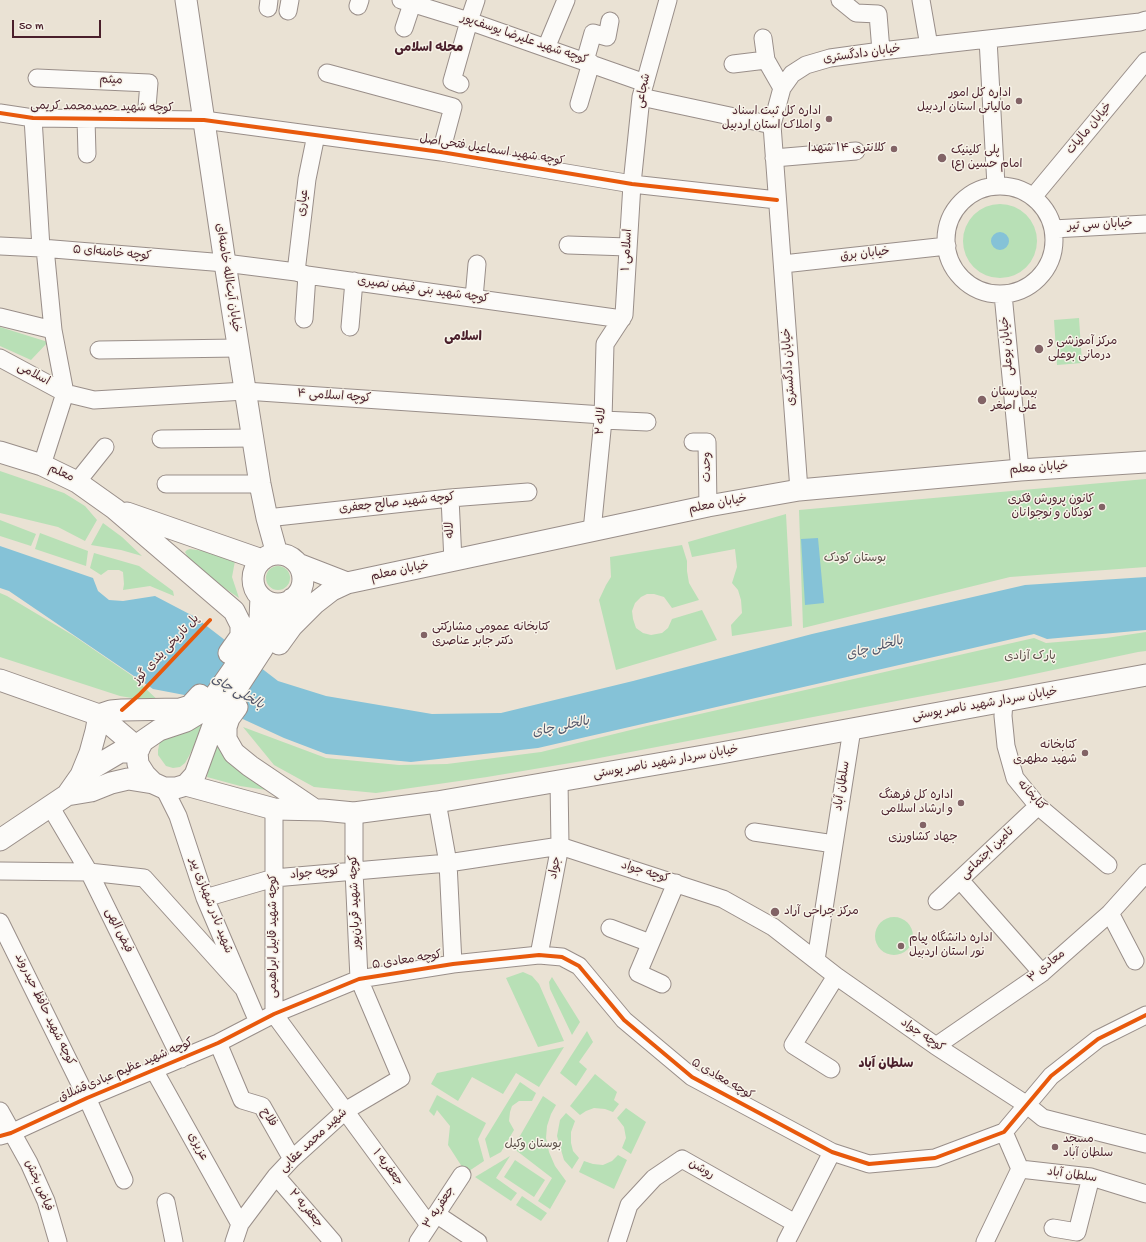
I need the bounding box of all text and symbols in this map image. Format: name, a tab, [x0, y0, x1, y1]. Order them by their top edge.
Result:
street label: کوچه شهید علیرضا یوسف‌پور	[459, 11, 589, 69]
scale bar	[14, 12, 103, 38]
text: 50 m	[19, 20, 44, 34]
district label: محله اسلامی	[395, 41, 463, 57]
street label: خیابان دادگستری	[822, 42, 902, 68]
street label: شجاعی	[633, 72, 655, 110]
street label: میثم	[99, 73, 123, 89]
place label: اداره کل امور مالیاتی استان اردبیل	[917, 87, 1011, 115]
marker: اداره کل امور مالیاتی استان اردبیل	[1014, 96, 1024, 106]
street label: کوچه شهید حمیدمحمد کریمی	[30, 100, 174, 116]
street label: خیابان مالیات	[1064, 100, 1116, 158]
place label: اداره کل ثبت اسناد و املاک استان اردبیل	[722, 105, 821, 133]
marker: اداره کل ثبت اسناد و املاک استان اردبیل	[824, 114, 834, 124]
street label: کوچه شهید اسماعیل فتحی‌اصل	[418, 132, 566, 170]
place label: کلانتری ۱۴ شهدا	[808, 142, 886, 156]
marker: کلانتری ۱۴ شهدا	[889, 144, 899, 154]
place label: پلی کلینیک امام حسین (ع)	[951, 144, 1022, 172]
marker: پلی کلینیک امام حسین (ع)	[936, 152, 948, 164]
street label: عیاری	[295, 189, 313, 217]
street label: خیابان سی تیر	[1067, 217, 1133, 235]
street label: خیابان آیت‌الله خامنه‌ای	[211, 222, 243, 334]
street label: اسلامی ۱	[620, 229, 636, 271]
street label: کوچه خامنه‌ای ۵	[72, 243, 152, 265]
street label: خیابان برق	[840, 245, 890, 265]
street label: کوچه شهید بنی فیض نصیری	[356, 275, 490, 307]
street label: خیابان بوعلی	[998, 315, 1018, 377]
street label: خیابان دادگستری	[780, 328, 800, 406]
district label: اسلامی	[444, 330, 482, 346]
place label: مرکز آموزشی و درمانی بوعلی	[1048, 335, 1117, 363]
marker: مرکز آموزشی و درمانی بوعلی	[1033, 343, 1045, 355]
street label: اسلامی	[14, 360, 52, 390]
place label: بیمارستان علی اصغر	[991, 386, 1037, 414]
street label: کوچه اسلامی ۴	[297, 387, 371, 407]
marker: بیمارستان علی اصغر	[976, 394, 988, 406]
street label: لاله ۲	[594, 407, 610, 435]
street label: وحدت	[701, 452, 715, 482]
street label: خیابان معلم	[1009, 460, 1069, 478]
street label: معلم	[46, 462, 76, 486]
street label: کوچه شهید صالح جعفری	[338, 491, 456, 517]
street label: خیابان معلم	[688, 492, 748, 518]
place label: کانون پرورش فکری کودکان و نوجوانان	[1008, 493, 1094, 521]
marker: کانون پرورش فکری کودکان و نوجوانان	[1097, 502, 1107, 512]
street label: لاله	[443, 521, 459, 539]
park label: بوستان کودک	[824, 552, 886, 566]
street label: خیابان معلم	[370, 559, 430, 585]
street label: پل تاریخی یئدی گوز	[131, 612, 203, 688]
place label: کتابخانه عمومی مشارکتی دکتر جابر عناصری	[432, 621, 550, 649]
marker: کتابخانه عمومی مشارکتی دکتر جابر عناصری	[419, 630, 429, 640]
water label: بالخلی چای	[845, 634, 905, 664]
park label: پارک آزادی	[1004, 650, 1056, 664]
water label: بالخلی چای	[208, 672, 266, 714]
street label: خیابان سردار شهید ناصر پوستی	[911, 685, 1059, 725]
water label: بالخلی چای	[531, 714, 591, 742]
place label: کتابخانه شهید مطهری	[1013, 739, 1077, 767]
street label: خیابان سردار شهید ناصر پوستی	[592, 743, 740, 783]
marker: کتابخانه شهید مطهری	[1080, 748, 1090, 758]
street label: سلطان آباد	[832, 760, 854, 812]
street label: کتابخانه	[1013, 777, 1049, 815]
place label: اداره کل فرهنگ و ارشاد اسلامی	[879, 789, 953, 817]
marker: اداره کل فرهنگ و ارشاد اسلامی	[956, 798, 966, 808]
marker: جهاد کشاورزی	[918, 820, 928, 830]
street label: تامین اجتماعی	[958, 825, 1018, 883]
place label: جهاد کشاورزی	[888, 831, 958, 845]
street label: کوچه شهید قربان‌پور	[347, 855, 365, 949]
street label: جواد	[547, 855, 565, 881]
street label: شهید نادر شهبازی پیر	[185, 856, 235, 956]
street label: کوچه جواد	[619, 859, 671, 887]
street label: کوچه جواد	[289, 865, 341, 883]
street label: کوچه شهید قابیل ابراهیمی	[267, 874, 281, 998]
place label: مرکز جراحی آراد	[784, 905, 859, 919]
street label: فیض الهی	[101, 906, 135, 956]
marker: مرکز جراحی آراد	[769, 906, 781, 918]
place label: اداره دانشگاه پیام نور استان اردبیل	[909, 932, 992, 960]
marker: اداره دانشگاه پیام نور استان اردبیل	[896, 941, 906, 951]
street label: معادی ۳	[1025, 947, 1069, 987]
street label: کوچه معادی ۵	[371, 948, 443, 974]
street label: کوچه شهید حافظ حیدروند	[11, 951, 77, 1069]
street label: کوچه جواد	[897, 1016, 947, 1056]
street label: کوچه شهید عظیم عبادی‌قشلاق	[56, 1036, 196, 1106]
street label: کوچه معادی ۵	[688, 1056, 756, 1104]
district label: سلطان آباد	[858, 1057, 914, 1073]
street label: فلاح	[257, 1106, 279, 1130]
street label: شهید محمد عقابی	[277, 1106, 351, 1176]
street label: عزیزی	[183, 1130, 211, 1164]
place label: مسجد سلطان آباد	[1063, 1133, 1113, 1161]
park label: بوستان وکیل	[505, 1138, 561, 1152]
marker: مسجد سلطان آباد	[1050, 1142, 1060, 1152]
street label: جعفریه ۱	[369, 1147, 405, 1189]
street label: روشن	[686, 1157, 716, 1183]
street label: فیاض بخش	[21, 1158, 55, 1214]
street label: سلطان آباد	[1046, 1165, 1098, 1187]
street label: جعفریه ۳	[421, 1184, 459, 1232]
street label: جعفریه ۲	[285, 1187, 325, 1231]

